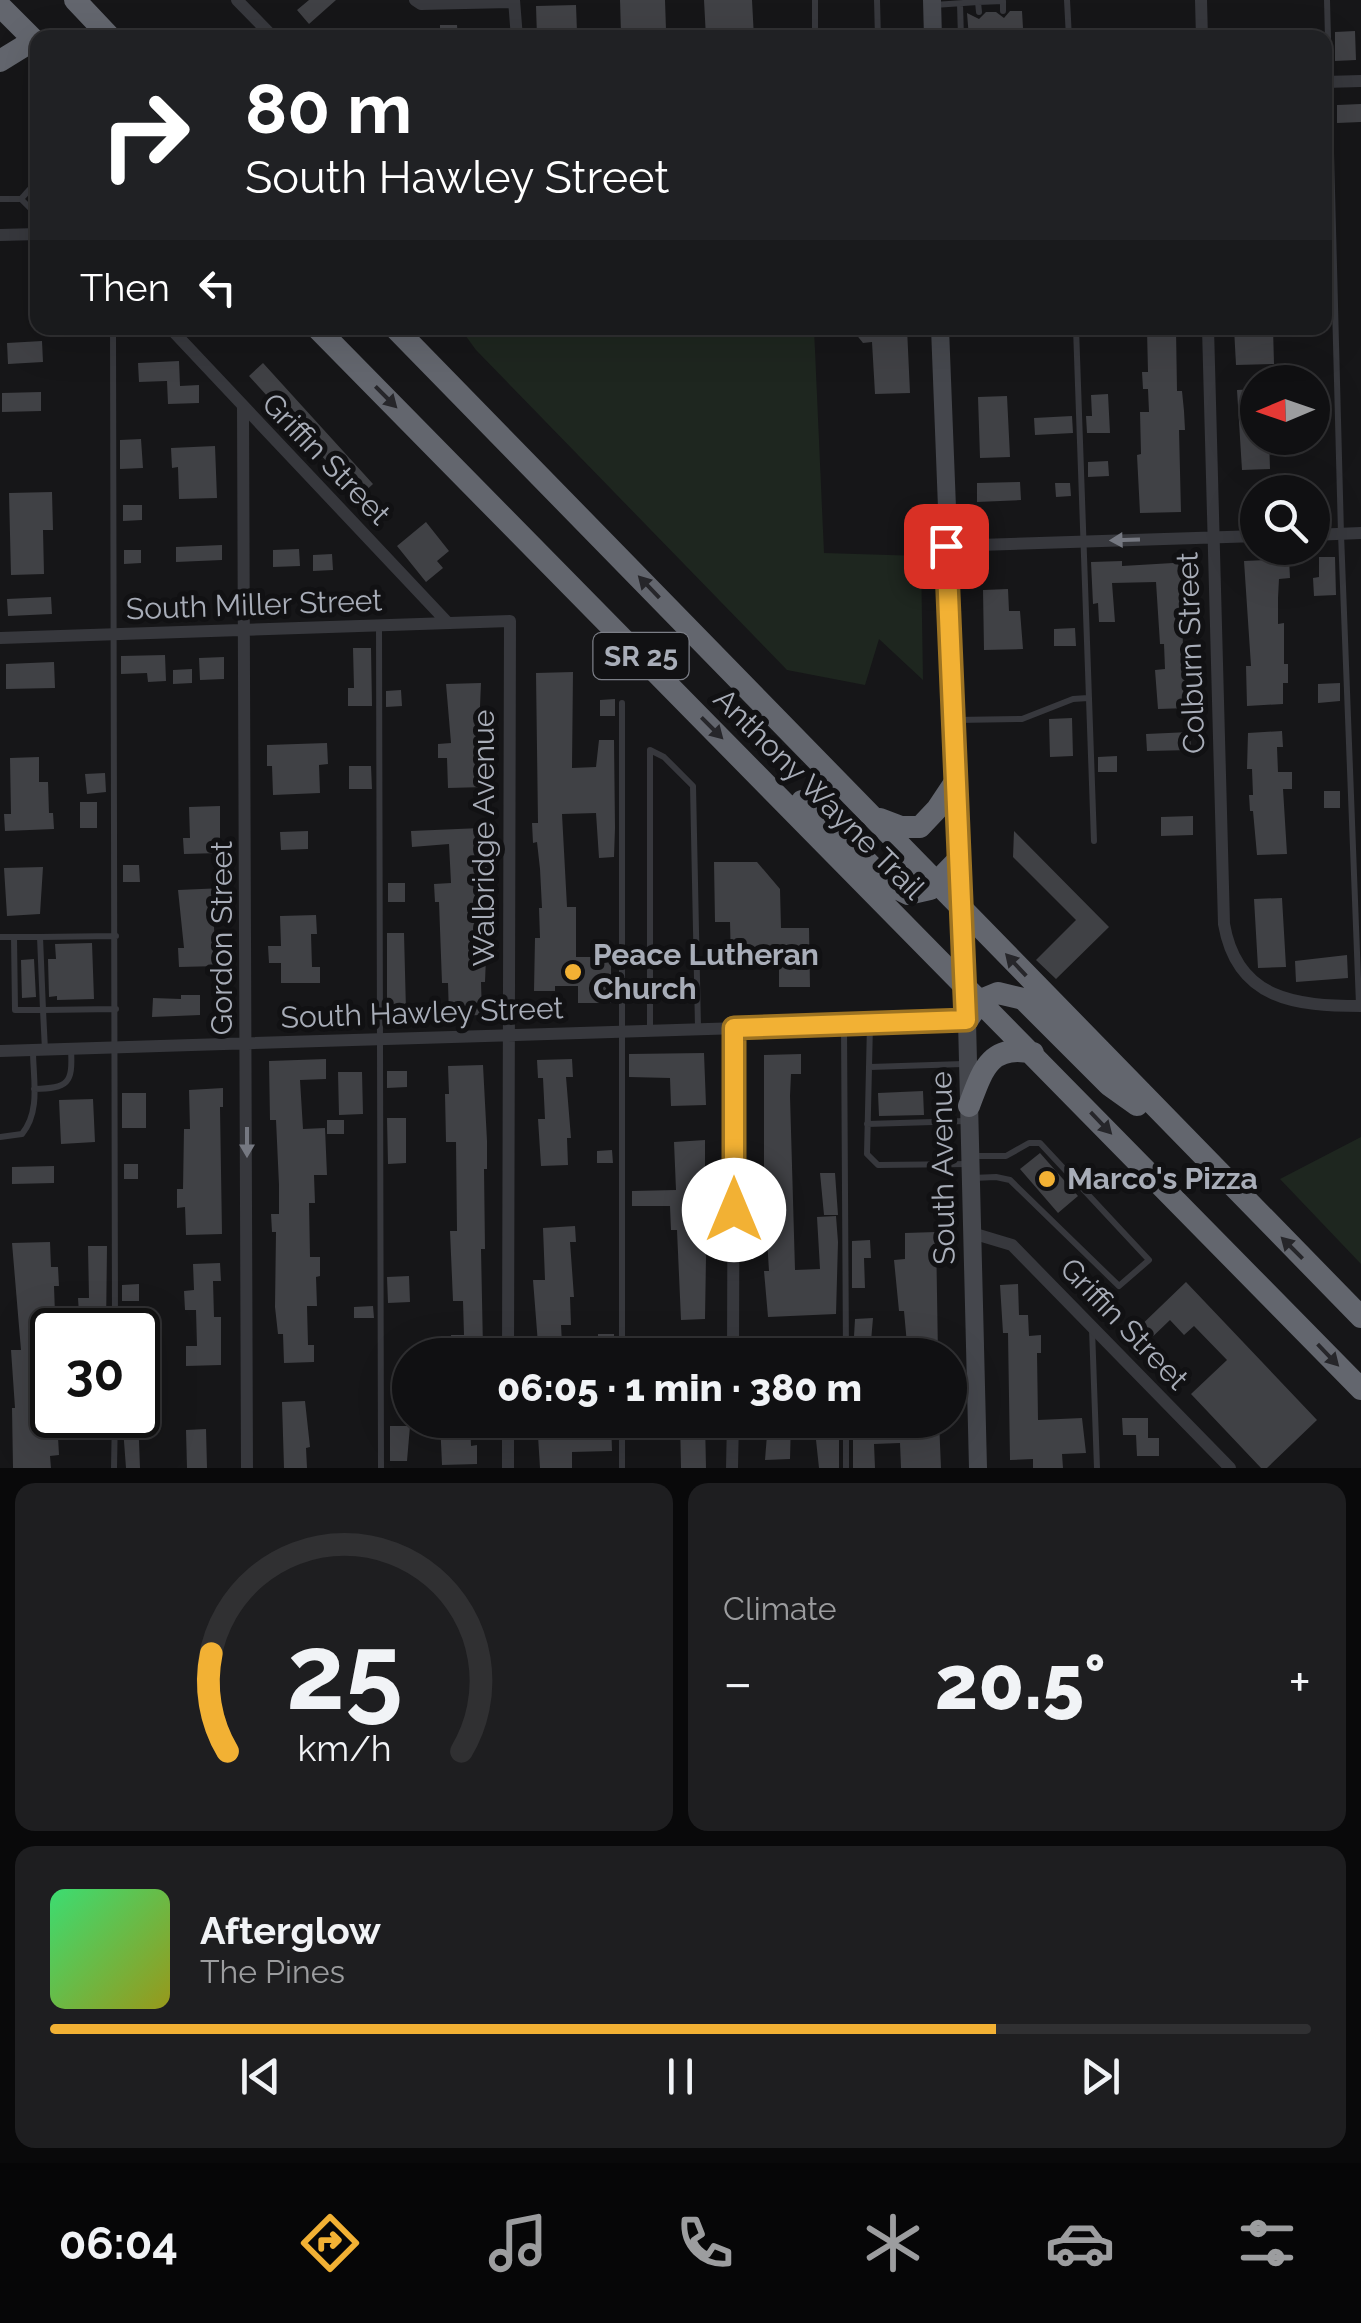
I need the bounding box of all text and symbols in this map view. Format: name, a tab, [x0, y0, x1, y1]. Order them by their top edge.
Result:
text: 80 m	[245, 67, 412, 149]
icon: right	[80, 70, 210, 200]
text: South Hawley Street	[245, 151, 669, 204]
icon: left	[190, 260, 245, 315]
text: Then	[80, 265, 170, 310]
north arrow	[1240, 365, 1330, 455]
map controls	[1240, 365, 1330, 565]
one-way arrow	[374, 384, 397, 408]
street label: Griffin Street	[255, 386, 398, 532]
button: search	[1240, 475, 1330, 565]
pin	[904, 504, 989, 589]
icon: arrive	[919, 519, 974, 574]
one-way arrow	[1109, 533, 1141, 549]
street label: Colburn Street	[1169, 552, 1212, 754]
one-way arrow	[638, 576, 661, 600]
street label: South Miller Street	[125, 583, 383, 626]
road number: SR 25	[594, 633, 688, 679]
street label: Anthony Wayne Trail	[707, 681, 932, 907]
street label: Walbridge Avenue	[466, 710, 501, 966]
one-way arrow	[700, 716, 724, 739]
street label: Gordon Street	[204, 841, 239, 1035]
place label: Peace Lutheran Church	[593, 937, 819, 1006]
one-way arrow	[1005, 954, 1028, 978]
marker: Peace Lutheran Church	[562, 961, 584, 983]
street label: South Hawley Street	[280, 990, 564, 1035]
street label: South Avenue	[923, 1071, 962, 1265]
one-way arrow	[1089, 1110, 1112, 1134]
one-way arrow	[239, 1126, 255, 1158]
position arrow	[682, 1158, 786, 1262]
place label: Marco's Pizza	[1067, 1161, 1258, 1196]
marker: Marco's Pizza	[1036, 1168, 1058, 1190]
one-way arrow	[1281, 1236, 1305, 1260]
street label: Griffin Street	[1053, 1251, 1196, 1397]
speed limit sign: 30	[30, 1308, 160, 1438]
one-way arrow	[1316, 1343, 1339, 1367]
text: 06:05 · 1 min · 380 m	[497, 1365, 862, 1410]
text: Climate	[723, 1590, 837, 1627]
text: 25	[286, 1611, 402, 1733]
text: 20.5°	[935, 1638, 1106, 1727]
text: −	[723, 1650, 753, 1715]
text: +	[1288, 1650, 1311, 1715]
text: km/h	[297, 1727, 391, 1769]
text: Afterglow	[200, 1908, 381, 1953]
text: The Pines	[200, 1953, 345, 1990]
icon: previous	[233, 2049, 288, 2104]
icon: pause	[653, 2049, 708, 2104]
icon: next	[1073, 2049, 1128, 2104]
icon: directions	[295, 2208, 365, 2278]
icon: music	[483, 2208, 553, 2278]
icon: phone	[670, 2208, 740, 2278]
icon: climate	[858, 2208, 928, 2278]
icon: car	[1045, 2208, 1115, 2278]
icon: filters	[1232, 2208, 1302, 2278]
text: 06:04	[59, 2217, 178, 2270]

